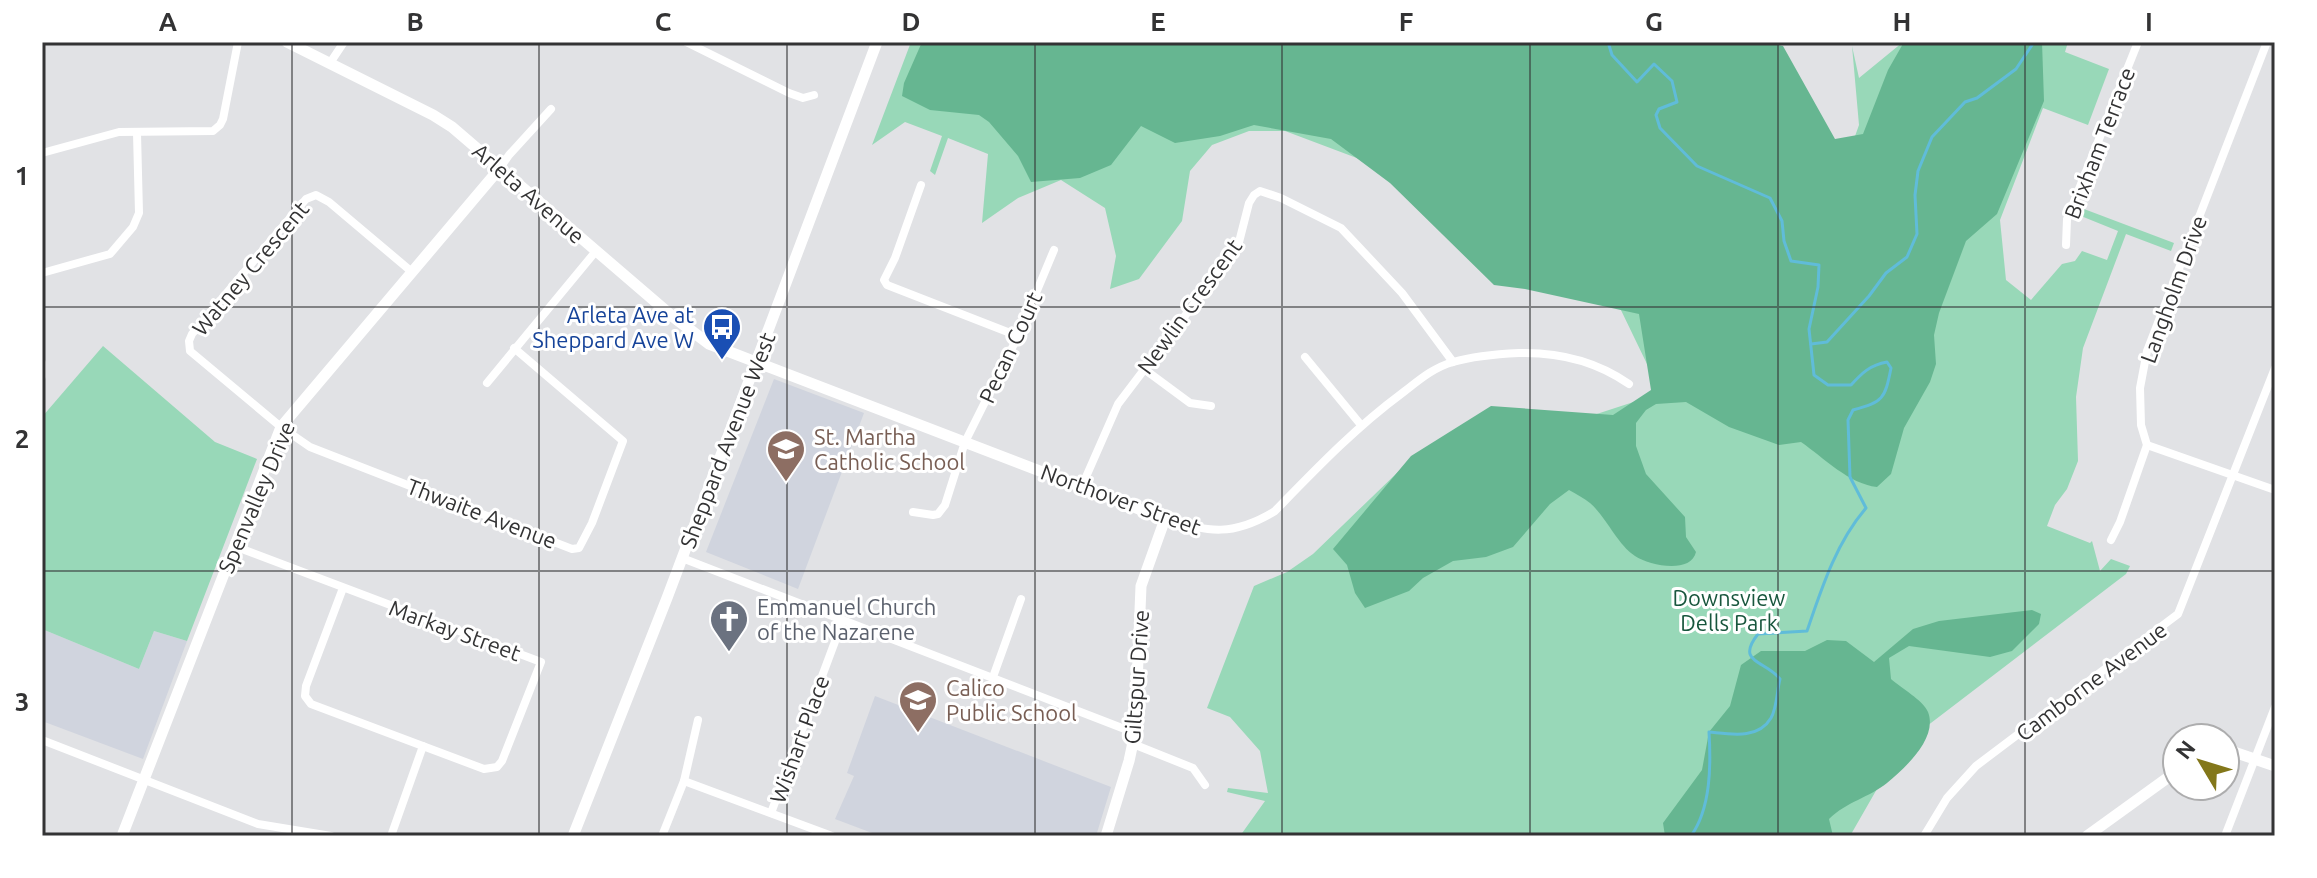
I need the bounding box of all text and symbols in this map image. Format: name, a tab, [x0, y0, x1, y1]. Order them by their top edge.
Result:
text: A	[159, 7, 178, 36]
text: B	[406, 7, 424, 36]
text: C	[655, 7, 672, 36]
text: D	[902, 7, 920, 36]
text: E	[1150, 7, 1166, 36]
text: F	[1399, 7, 1413, 36]
text: G	[1645, 7, 1663, 36]
text: H	[1893, 7, 1911, 36]
text: I	[2145, 7, 2153, 36]
street label: Brixham Terrace	[2059, 64, 2139, 222]
street label: Arleta Avenue	[468, 138, 590, 248]
text: 1	[15, 161, 29, 190]
street label: Watney Crescent	[187, 196, 314, 340]
street label: Langholm Drive	[2135, 212, 2211, 366]
street label: Newlin Crescent	[1132, 233, 1247, 378]
street label: Pecan Court	[973, 287, 1047, 407]
place label: Arleta Ave at Sheppard Ave W	[532, 302, 694, 352]
bus stop icon: Arleta Ave at Sheppard Ave W	[701, 306, 743, 361]
street label: Sheppard Avenue West	[674, 328, 780, 551]
street label: Spenvalley Drive	[213, 417, 299, 577]
text: 2	[15, 424, 29, 453]
place label: St. Martha Catholic School	[814, 424, 965, 474]
school or university icon: St. Martha Catholic School	[765, 428, 807, 483]
street label: Northover Street	[1038, 458, 1205, 540]
street label: Thwaite Avenue	[404, 473, 560, 553]
park label: Downsview Dells Park	[1673, 585, 1785, 635]
place label: Emmanuel Church of the Nazarene	[757, 594, 936, 644]
street label: Markay Street	[386, 595, 525, 665]
church icon: Emmanuel Church of the Nazarene	[708, 598, 750, 653]
street label: Giltspur Drive	[1119, 609, 1153, 745]
street label: Camborne Avenue	[2011, 616, 2171, 746]
street label: Wishart Place	[764, 672, 834, 806]
place label: Calico Public School	[946, 675, 1077, 725]
school or university icon: Calico Public School	[897, 679, 939, 734]
text: 3	[15, 687, 29, 716]
north arrow	[2161, 722, 2241, 802]
text: N	[2170, 735, 2200, 764]

